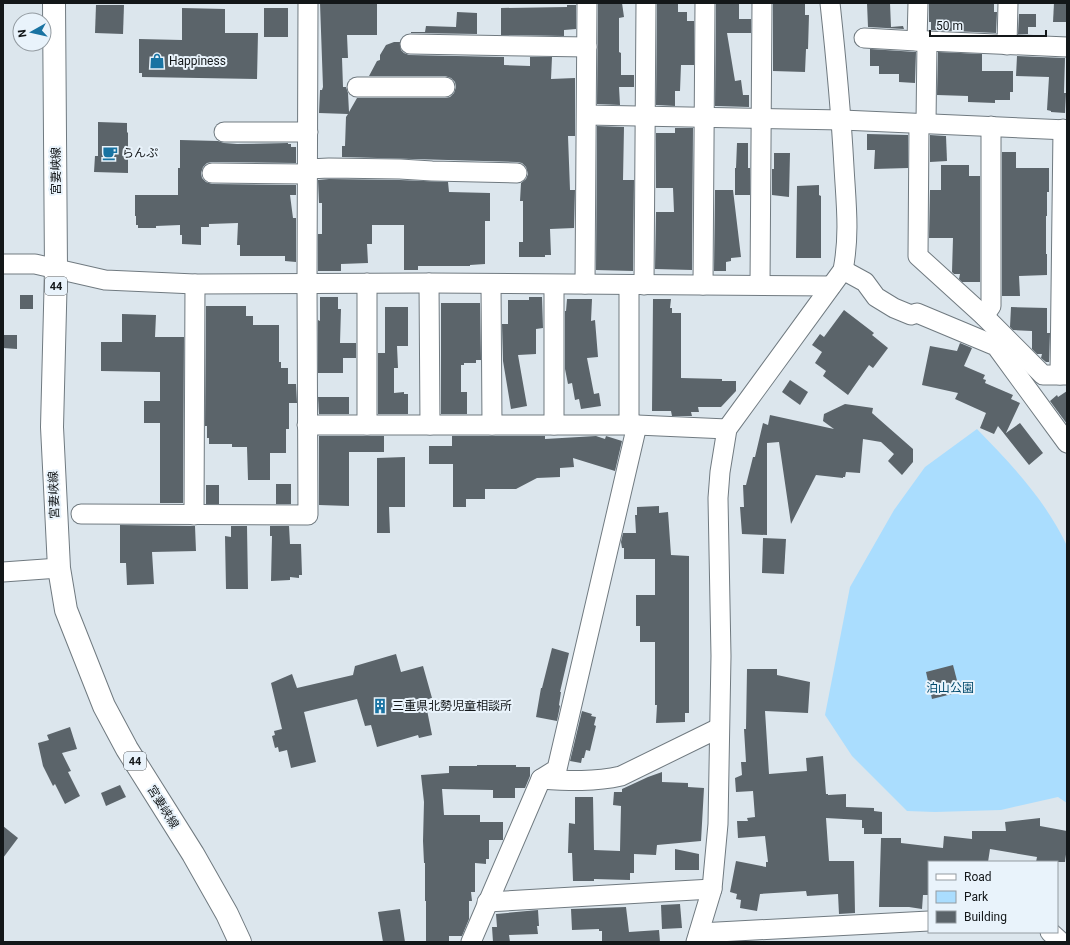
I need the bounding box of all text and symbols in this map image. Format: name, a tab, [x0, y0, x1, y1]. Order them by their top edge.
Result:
north arrow	[12, 12, 52, 52]
scale bar	[930, 12, 1046, 38]
text: 50 m	[936, 19, 963, 33]
text: N	[16, 28, 30, 38]
shop icon: Happiness	[148, 52, 166, 70]
place label: Happiness	[169, 54, 226, 68]
cafe icon: らんぷ	[101, 144, 119, 162]
place label: らんぷ	[122, 146, 158, 160]
street label: 宮妻峡線	[49, 147, 63, 195]
road number: 44	[45, 277, 67, 295]
street label: 宮妻峡線	[46, 471, 62, 519]
park label: 泊山公園	[926, 681, 974, 695]
building icon: 三重県北勢児童相談所	[371, 697, 389, 715]
place label: 三重県北勢児童相談所	[392, 699, 512, 713]
road number: 44	[124, 752, 146, 770]
street label: 宮妻峡線	[144, 783, 182, 831]
legend	[928, 861, 1058, 933]
text: Road	[964, 870, 992, 884]
text: Park	[964, 890, 989, 904]
text: Building	[964, 910, 1007, 924]

